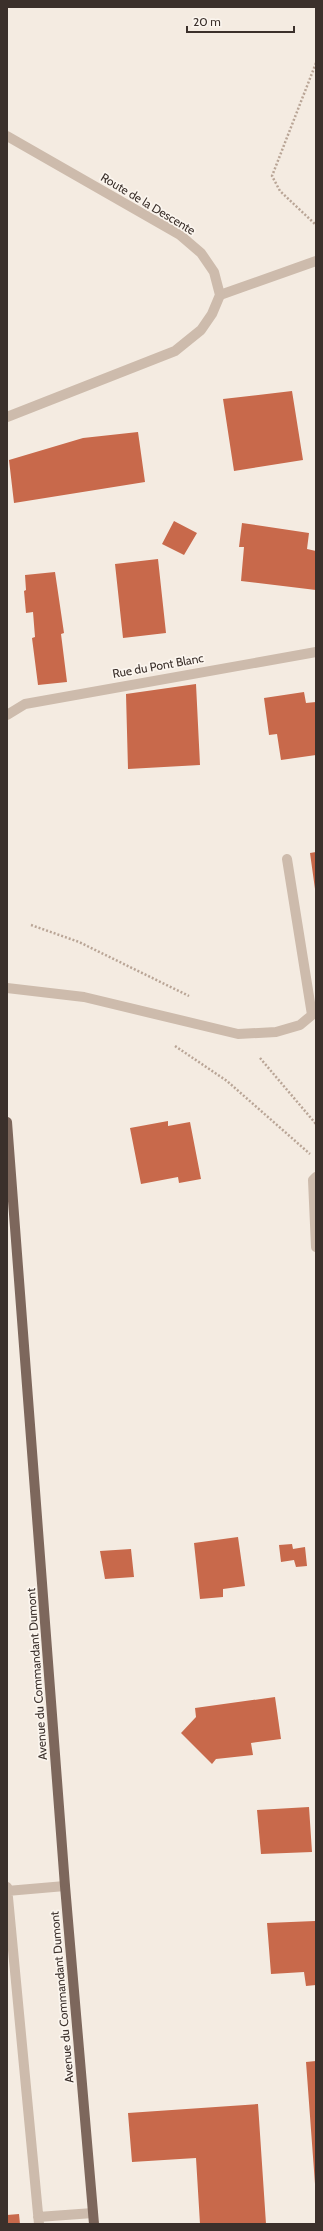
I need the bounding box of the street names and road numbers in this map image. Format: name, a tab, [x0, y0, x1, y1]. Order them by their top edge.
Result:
street label: Route de la Descente	[98, 169, 198, 238]
street label: Rue du Pont Blanc	[111, 650, 205, 681]
street label: Avenue du Commandant Dumont	[23, 1588, 50, 1760]
street label: Avenue du Commandant Dumont	[47, 1911, 76, 2083]

